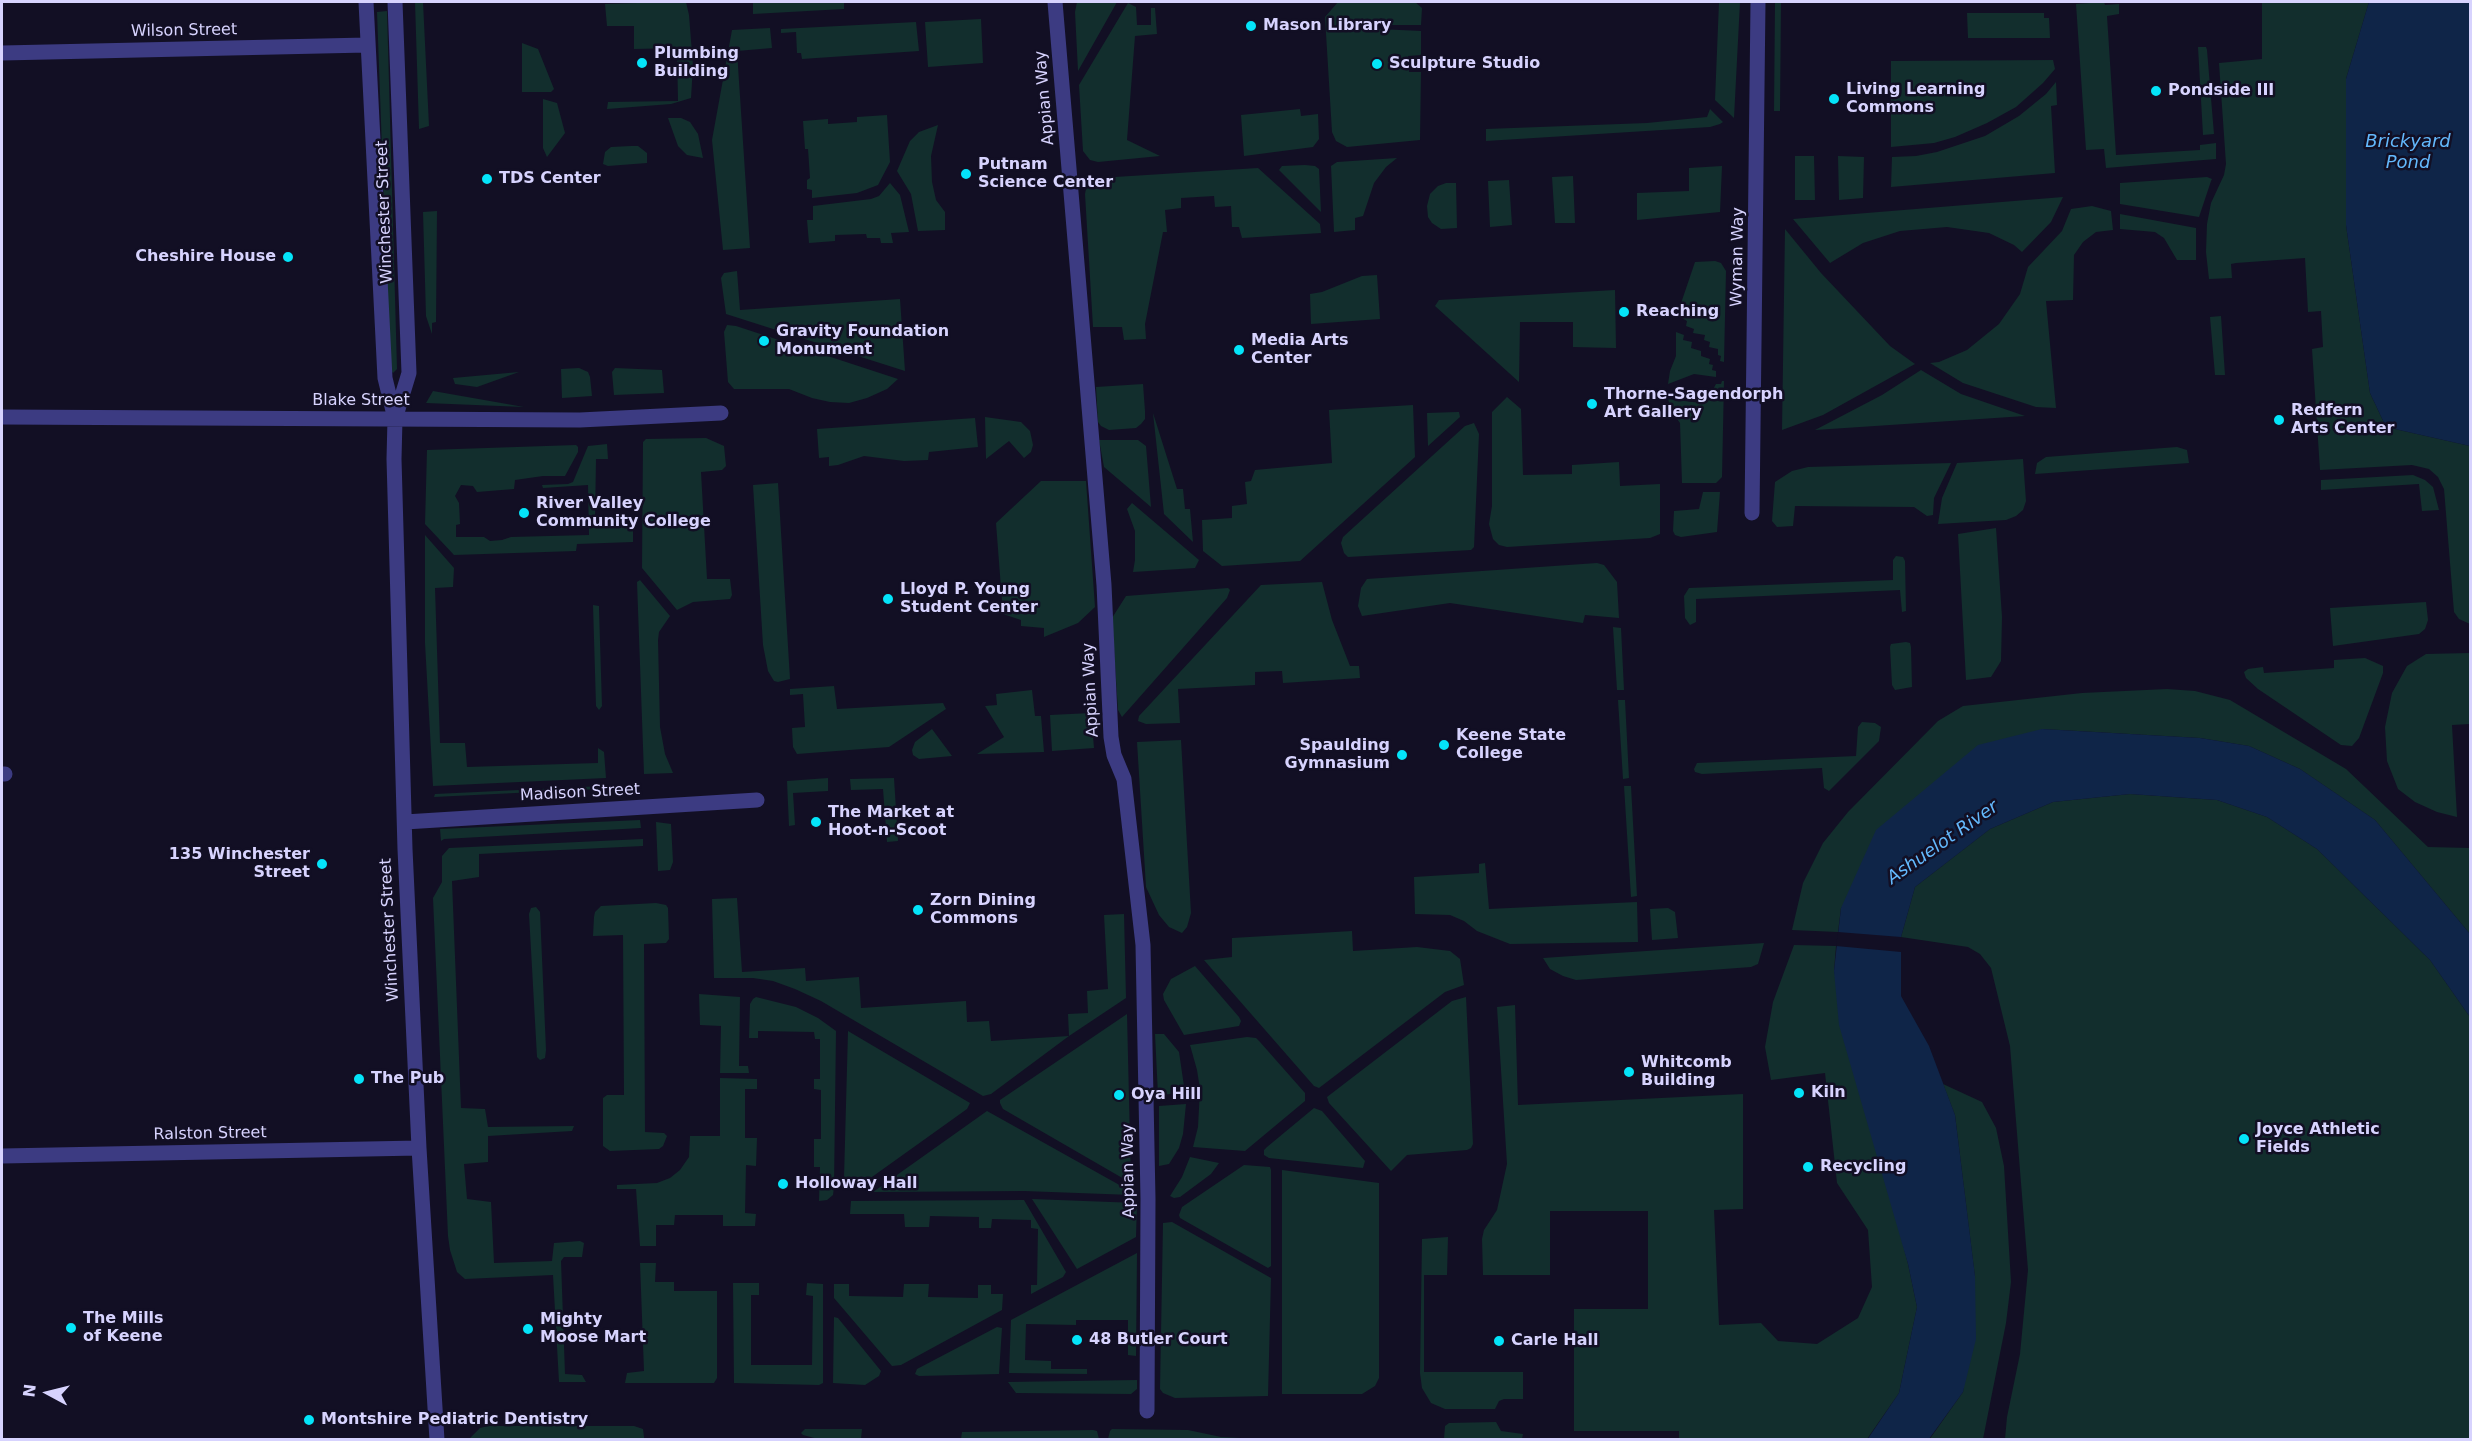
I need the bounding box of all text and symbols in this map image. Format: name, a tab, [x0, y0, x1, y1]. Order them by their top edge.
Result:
place label: Mason Library	[1263, 16, 1391, 36]
marker: Mason Library	[1244, 19, 1258, 33]
street label: Wilson Street	[131, 20, 237, 42]
place label: Plumbing Building	[654, 44, 739, 82]
street label: Appian Way	[1031, 50, 1059, 146]
place label: Sculpture Studio	[1389, 54, 1540, 74]
marker: Plumbing Building	[635, 56, 649, 70]
marker: Sculpture Studio	[1370, 57, 1384, 71]
place label: Living Learning Commons	[1846, 80, 1985, 118]
place label: Pondside III	[2168, 81, 2274, 101]
marker: Pondside III	[2149, 84, 2163, 98]
marker: Living Learning Commons	[1827, 92, 1841, 106]
water label: Brickyard Pond	[2365, 131, 2451, 174]
street label: Winchester Street	[373, 140, 397, 284]
place label: Putnam Science Center	[978, 155, 1113, 193]
marker: Putnam Science Center	[959, 167, 973, 181]
place label: TDS Center	[499, 169, 601, 189]
marker: TDS Center	[480, 172, 494, 186]
street label: Wyman Way	[1728, 207, 1748, 307]
place label: Cheshire House	[135, 247, 276, 267]
marker: Cheshire House	[281, 250, 295, 264]
place label: Reaching	[1636, 302, 1719, 322]
marker: Reaching	[1617, 305, 1631, 319]
place label: Gravity Foundation Monument	[776, 322, 949, 360]
place label: Media Arts Center	[1251, 331, 1349, 369]
marker: Gravity Foundation Monument	[757, 334, 771, 348]
marker: Media Arts Center	[1232, 343, 1246, 357]
place label: Thorne-Sagendorph Art Gallery	[1604, 385, 1783, 423]
street label: Blake Street	[312, 391, 410, 411]
marker: Thorne-Sagendorph Art Gallery	[1585, 397, 1599, 411]
place label: Redfern Arts Center	[2291, 401, 2394, 439]
marker: Redfern Arts Center	[2272, 413, 2286, 427]
place label: River Valley Community College	[536, 494, 711, 532]
marker: River Valley Community College	[517, 506, 531, 520]
place label: Lloyd P. Young Student Center	[900, 580, 1038, 618]
marker: Lloyd P. Young Student Center	[881, 592, 895, 606]
street label: Appian Way	[1079, 642, 1103, 738]
place label: Keene State College	[1456, 726, 1566, 764]
place label: Spaulding Gymnasium	[1285, 736, 1390, 774]
marker: Keene State College	[1437, 738, 1451, 752]
marker: Spaulding Gymnasium	[1395, 748, 1409, 762]
street label: Madison Street	[519, 780, 641, 806]
water label: Ashuelot River	[1883, 797, 2003, 889]
place label: The Market at Hoot-n-Scoot	[828, 803, 954, 841]
marker: The Market at Hoot-n-Scoot	[809, 815, 823, 829]
place label: 135 Winchester Street	[169, 845, 310, 883]
marker: 135 Winchester Street	[315, 857, 329, 871]
street label: Winchester Street	[377, 858, 403, 1002]
place label: Zorn Dining Commons	[930, 891, 1036, 929]
marker: Zorn Dining Commons	[911, 903, 925, 917]
place label: Whitcomb Building	[1641, 1053, 1732, 1091]
marker: Whitcomb Building	[1622, 1065, 1636, 1079]
place label: The Pub	[371, 1069, 444, 1089]
marker: The Pub	[352, 1072, 366, 1086]
place label: Kiln	[1811, 1083, 1846, 1103]
place label: Oya Hill	[1131, 1085, 1201, 1105]
marker: Kiln	[1792, 1086, 1806, 1100]
marker: Oya Hill	[1112, 1088, 1126, 1102]
place label: Joyce Athletic Fields	[2256, 1120, 2380, 1158]
street label: Ralston Street	[153, 1123, 267, 1145]
street label: Appian Way	[1119, 1123, 1139, 1219]
marker: Joyce Athletic Fields	[2237, 1132, 2251, 1146]
place label: Recycling	[1820, 1157, 1906, 1177]
marker: Recycling	[1801, 1160, 1815, 1174]
place label: Holloway Hall	[795, 1174, 918, 1194]
marker: Holloway Hall	[776, 1177, 790, 1191]
place label: The Mills of Keene	[83, 1309, 164, 1347]
place label: Mighty Moose Mart	[540, 1310, 646, 1348]
marker: The Mills of Keene	[64, 1321, 78, 1335]
marker: Mighty Moose Mart	[521, 1322, 535, 1336]
place label: 48 Butler Court	[1089, 1330, 1228, 1350]
place label: Carle Hall	[1511, 1331, 1598, 1351]
marker: 48 Butler Court	[1070, 1333, 1084, 1347]
marker: Carle Hall	[1492, 1334, 1506, 1348]
north arrow	[18, 1363, 78, 1423]
text: N	[19, 1383, 40, 1399]
place label: Montshire Pediatric Dentistry	[321, 1410, 588, 1430]
marker: Montshire Pediatric Dentistry	[302, 1413, 316, 1427]

